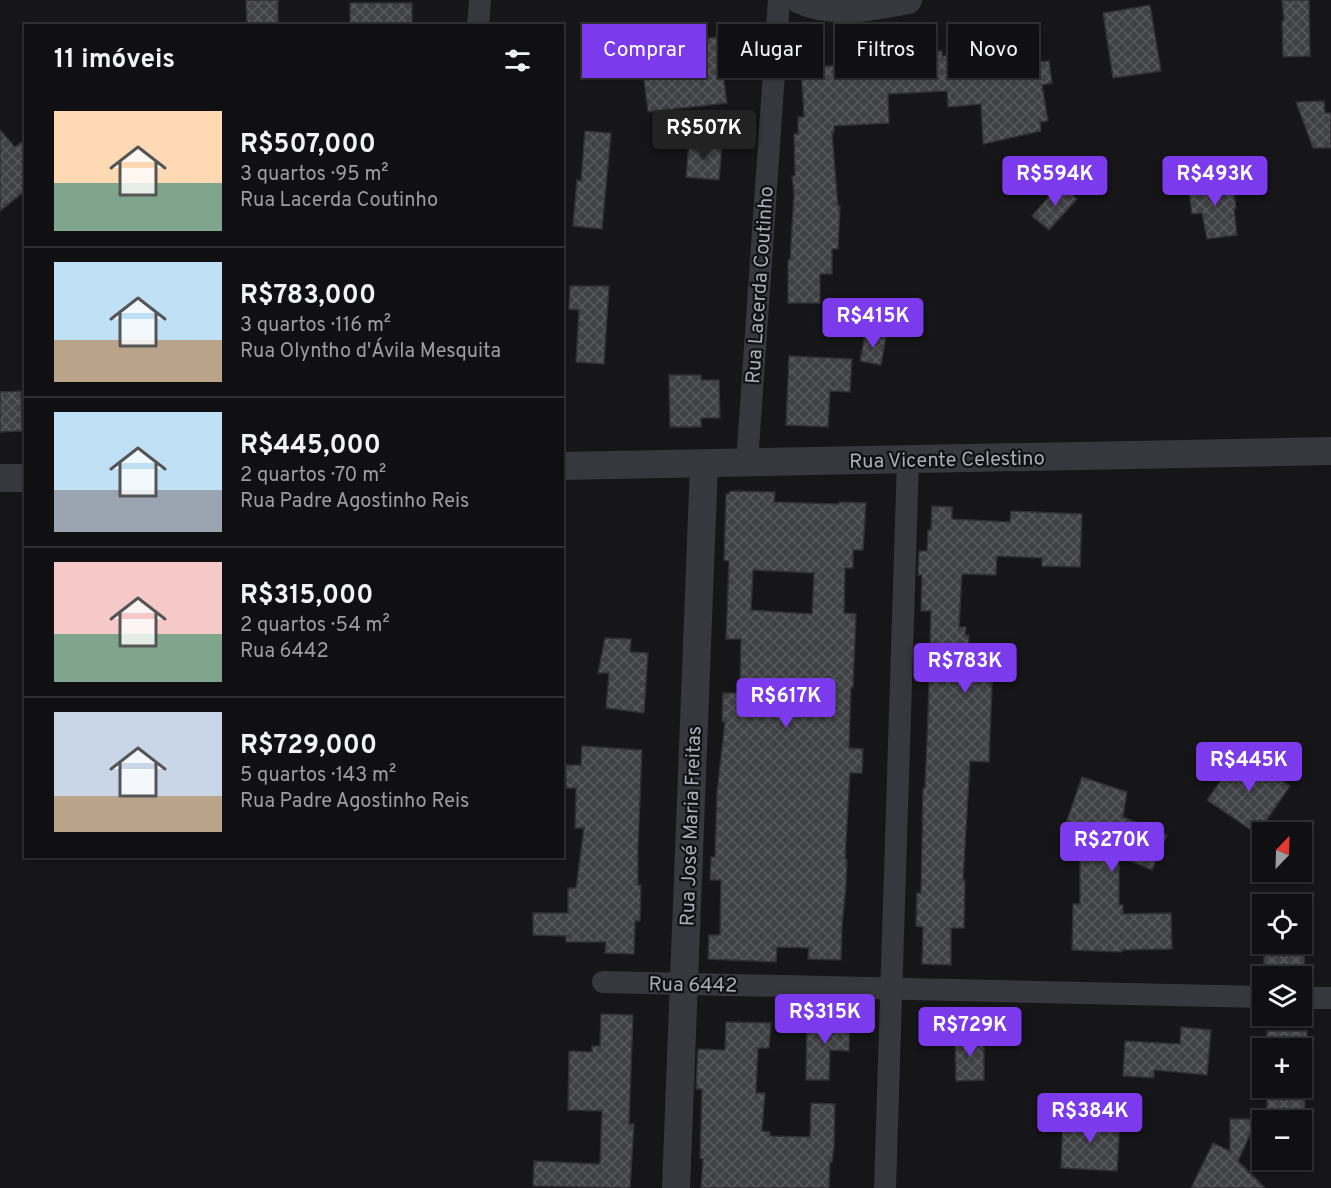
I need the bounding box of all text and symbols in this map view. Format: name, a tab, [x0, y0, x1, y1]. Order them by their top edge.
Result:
chip: Comprar	[582, 24, 706, 78]
chip: Alugar	[718, 24, 823, 78]
chip: Filtros	[835, 24, 936, 78]
chip: Novo	[948, 24, 1039, 78]
text: 11 imóveis	[54, 44, 175, 77]
icon: filters	[501, 44, 534, 77]
pin: R$507K	[655, 110, 753, 161]
text: R$507K	[666, 116, 742, 142]
text: R$507,000	[240, 129, 376, 162]
icon: home	[102, 135, 174, 207]
pin: R$594K	[1006, 156, 1104, 207]
pin: R$493K	[1166, 156, 1264, 207]
text: 3 quartos · 95 m²	[240, 162, 389, 188]
text: R$594K	[1016, 162, 1094, 188]
text: R$493K	[1176, 162, 1254, 188]
street label: Rua Lacerda Coutinho	[741, 185, 781, 385]
text: Rua Lacerda Coutinho	[240, 188, 438, 214]
text: R$783,000	[240, 280, 376, 313]
icon: home	[102, 286, 174, 358]
pin: R$415K	[824, 298, 922, 349]
text: R$415K	[836, 304, 910, 330]
text: 3 quartos · 116 m²	[240, 313, 391, 339]
text: Rua Olyntho d'Ávila Mesquita	[240, 339, 501, 365]
text: R$445,000	[240, 430, 381, 463]
icon: home	[102, 436, 174, 508]
street label: Rua Vicente Celestino	[849, 446, 1045, 476]
text: 2 quartos · 70 m²	[240, 463, 386, 489]
text: Rua Padre Agostinho Reis	[240, 489, 469, 515]
text: R$315,000	[240, 580, 373, 613]
icon: home	[102, 586, 174, 658]
text: 2 quartos · 54 m²	[240, 613, 390, 639]
text: Rua 6442	[240, 639, 329, 665]
pin: R$783K	[916, 643, 1014, 694]
text: R$783K	[928, 649, 1002, 675]
pin: R$617K	[737, 678, 835, 729]
text: R$617K	[751, 684, 821, 710]
street label: Rua José Maria Freitas	[676, 725, 708, 927]
text: R$729,000	[240, 730, 377, 763]
icon: home	[102, 736, 174, 808]
pin: R$445K	[1200, 742, 1298, 793]
text: R$445K	[1210, 748, 1288, 774]
text: 5 quartos · 143 m²	[240, 763, 396, 789]
text: Rua Padre Agostinho Reis	[240, 789, 469, 815]
pin: R$270K	[1063, 822, 1161, 873]
north arrow	[1252, 822, 1312, 882]
map controls	[1252, 822, 1312, 1170]
text: R$270K	[1074, 828, 1150, 854]
button: locate	[1252, 894, 1312, 954]
button: layers	[1252, 966, 1312, 1026]
street label: Rua 6442	[648, 972, 738, 1000]
pin: R$315K	[776, 994, 874, 1045]
text: R$315K	[789, 1000, 861, 1026]
pin: R$729K	[921, 1007, 1019, 1058]
text: R$729K	[933, 1013, 1007, 1039]
button: +	[1252, 1038, 1312, 1098]
pin: R$384K	[1041, 1093, 1139, 1144]
text: R$384K	[1051, 1099, 1129, 1125]
button: −	[1252, 1110, 1312, 1170]

